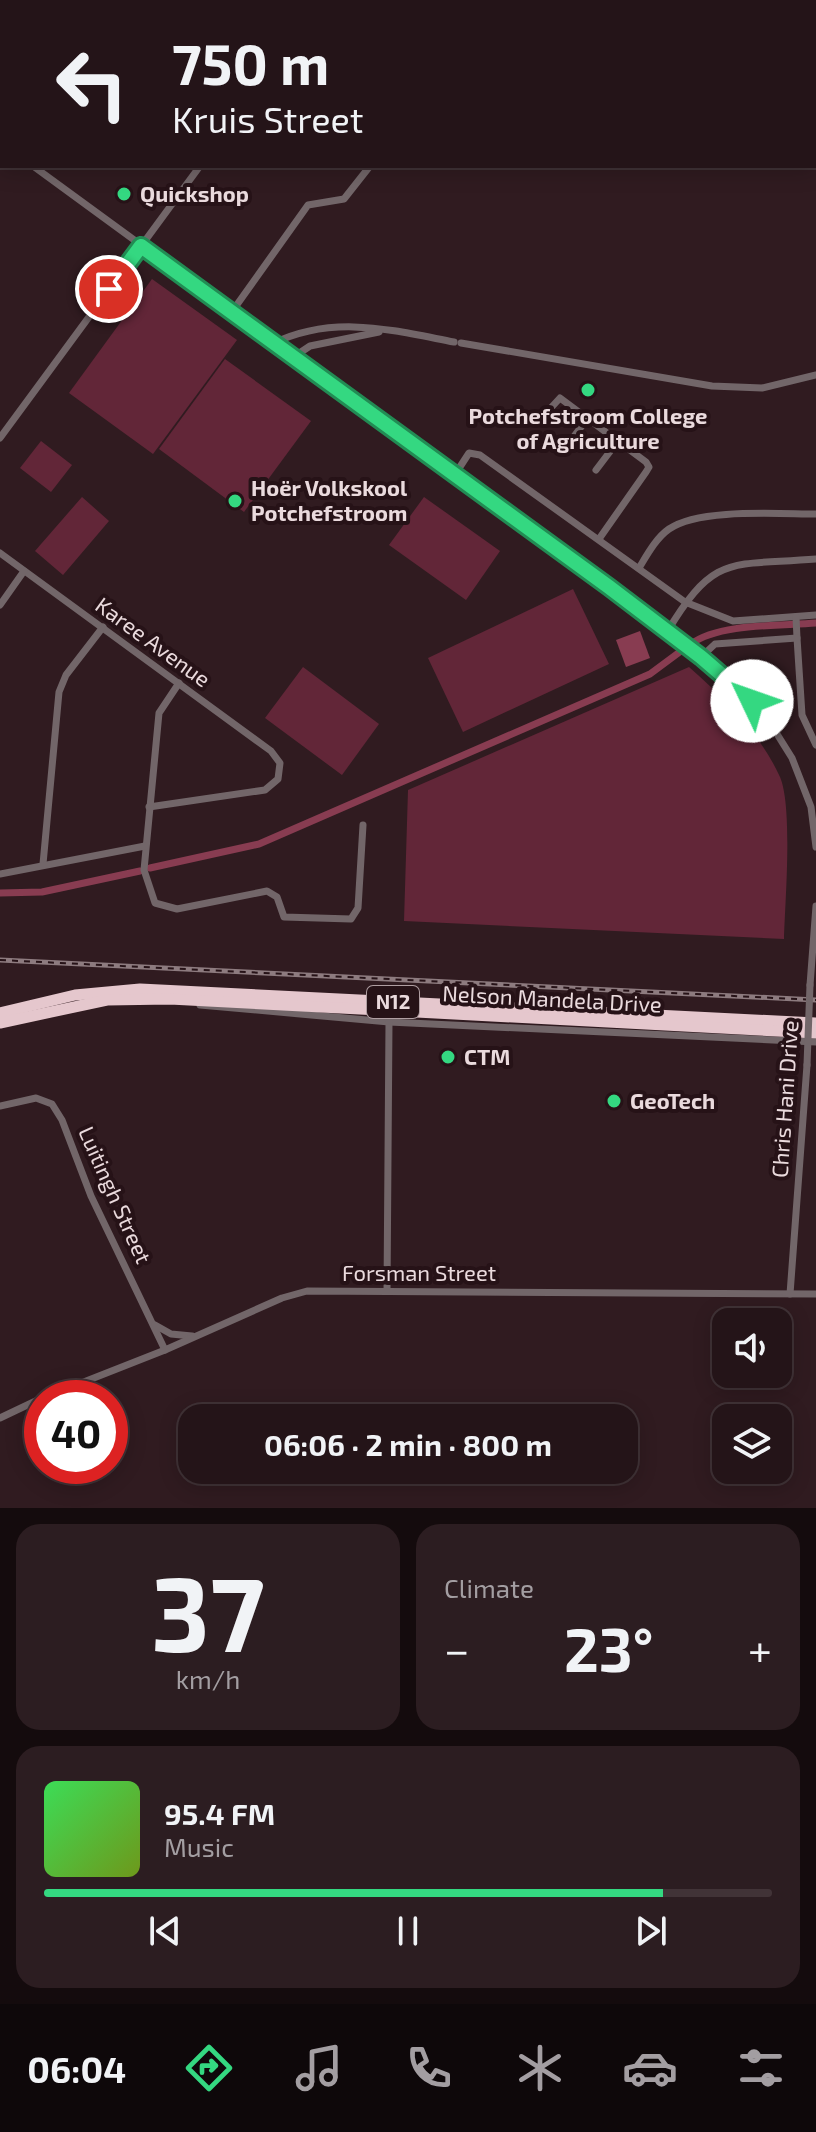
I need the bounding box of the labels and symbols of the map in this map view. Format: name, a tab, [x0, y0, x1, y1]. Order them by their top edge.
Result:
place label: Quickshop	[140, 180, 249, 207]
marker: Quickshop	[115, 185, 133, 203]
pin	[75, 255, 143, 323]
marker: Potchefstroom College of Agriculture	[579, 381, 597, 399]
place label: Potchefstroom College of Agriculture	[468, 402, 708, 453]
place label: Hoër Volkskool Potchefstroom	[251, 474, 408, 525]
marker: Hoër Volkskool Potchefstroom	[226, 492, 244, 510]
street label: Karee Avenue	[91, 591, 216, 691]
position arrow	[710, 659, 794, 743]
street label: Nelson Mandela Drive	[442, 979, 662, 1017]
road number: N12	[367, 986, 419, 1018]
street label: Chris Hani Drive	[766, 1019, 802, 1179]
place label: CTM	[464, 1043, 510, 1069]
marker: CTM	[439, 1048, 457, 1066]
place label: GeoTech	[630, 1087, 715, 1113]
marker: GeoTech	[605, 1092, 623, 1110]
street label: Luitingh Street	[74, 1122, 158, 1267]
street label: Forsman Street	[342, 1259, 496, 1285]
speed limit sign: 40	[24, 1380, 128, 1484]

